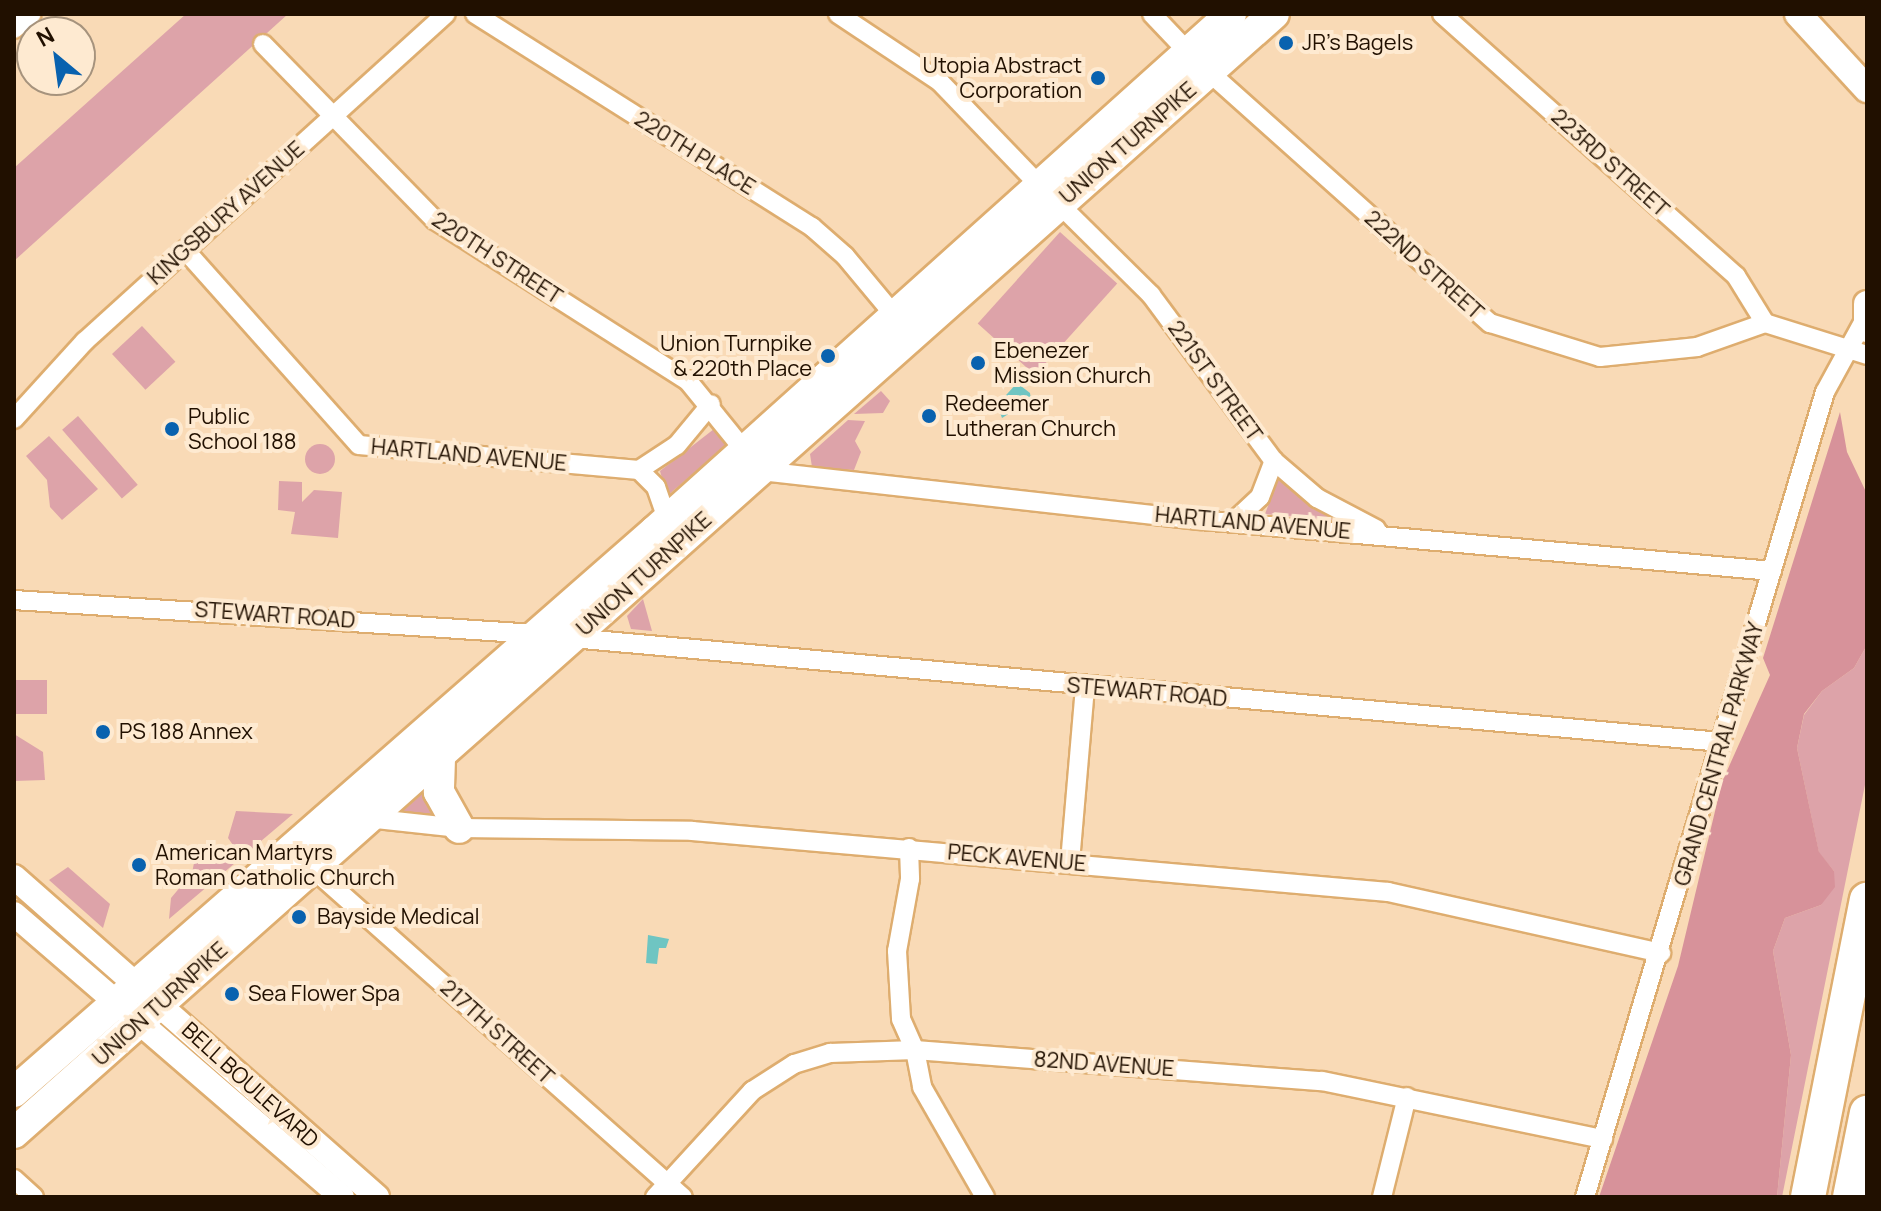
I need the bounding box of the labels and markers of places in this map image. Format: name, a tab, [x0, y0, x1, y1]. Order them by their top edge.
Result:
place label: JR's Bagels	[1302, 30, 1413, 56]
marker: JR's Bagels	[1277, 34, 1295, 52]
place label: Utopia Abstract Corporation	[922, 52, 1082, 104]
marker: Utopia Abstract Corporation	[1089, 69, 1107, 87]
place label: Union Turnpike & 220th Place	[660, 330, 812, 382]
place label: Ebenezer Mission Church	[994, 337, 1151, 388]
marker: Union Turnpike & 220th Place	[819, 347, 837, 365]
marker: Ebenezer Mission Church	[969, 354, 987, 372]
place label: Redeemer Lutheran Church	[945, 390, 1116, 442]
place label: Public School 188	[188, 403, 296, 454]
marker: Redeemer Lutheran Church	[920, 407, 938, 425]
marker: Public School 188	[163, 420, 181, 438]
place label: PS 188 Annex	[119, 719, 253, 745]
marker: PS 188 Annex	[94, 723, 112, 741]
place label: American Martyrs Roman Catholic Church	[155, 839, 395, 890]
marker: American Martyrs Roman Catholic Church	[130, 856, 148, 874]
place label: Bayside Medical	[317, 904, 480, 930]
marker: Bayside Medical	[288, 906, 310, 928]
place label: Sea Flower Spa	[248, 981, 400, 1007]
marker: Sea Flower Spa	[223, 985, 241, 1003]

